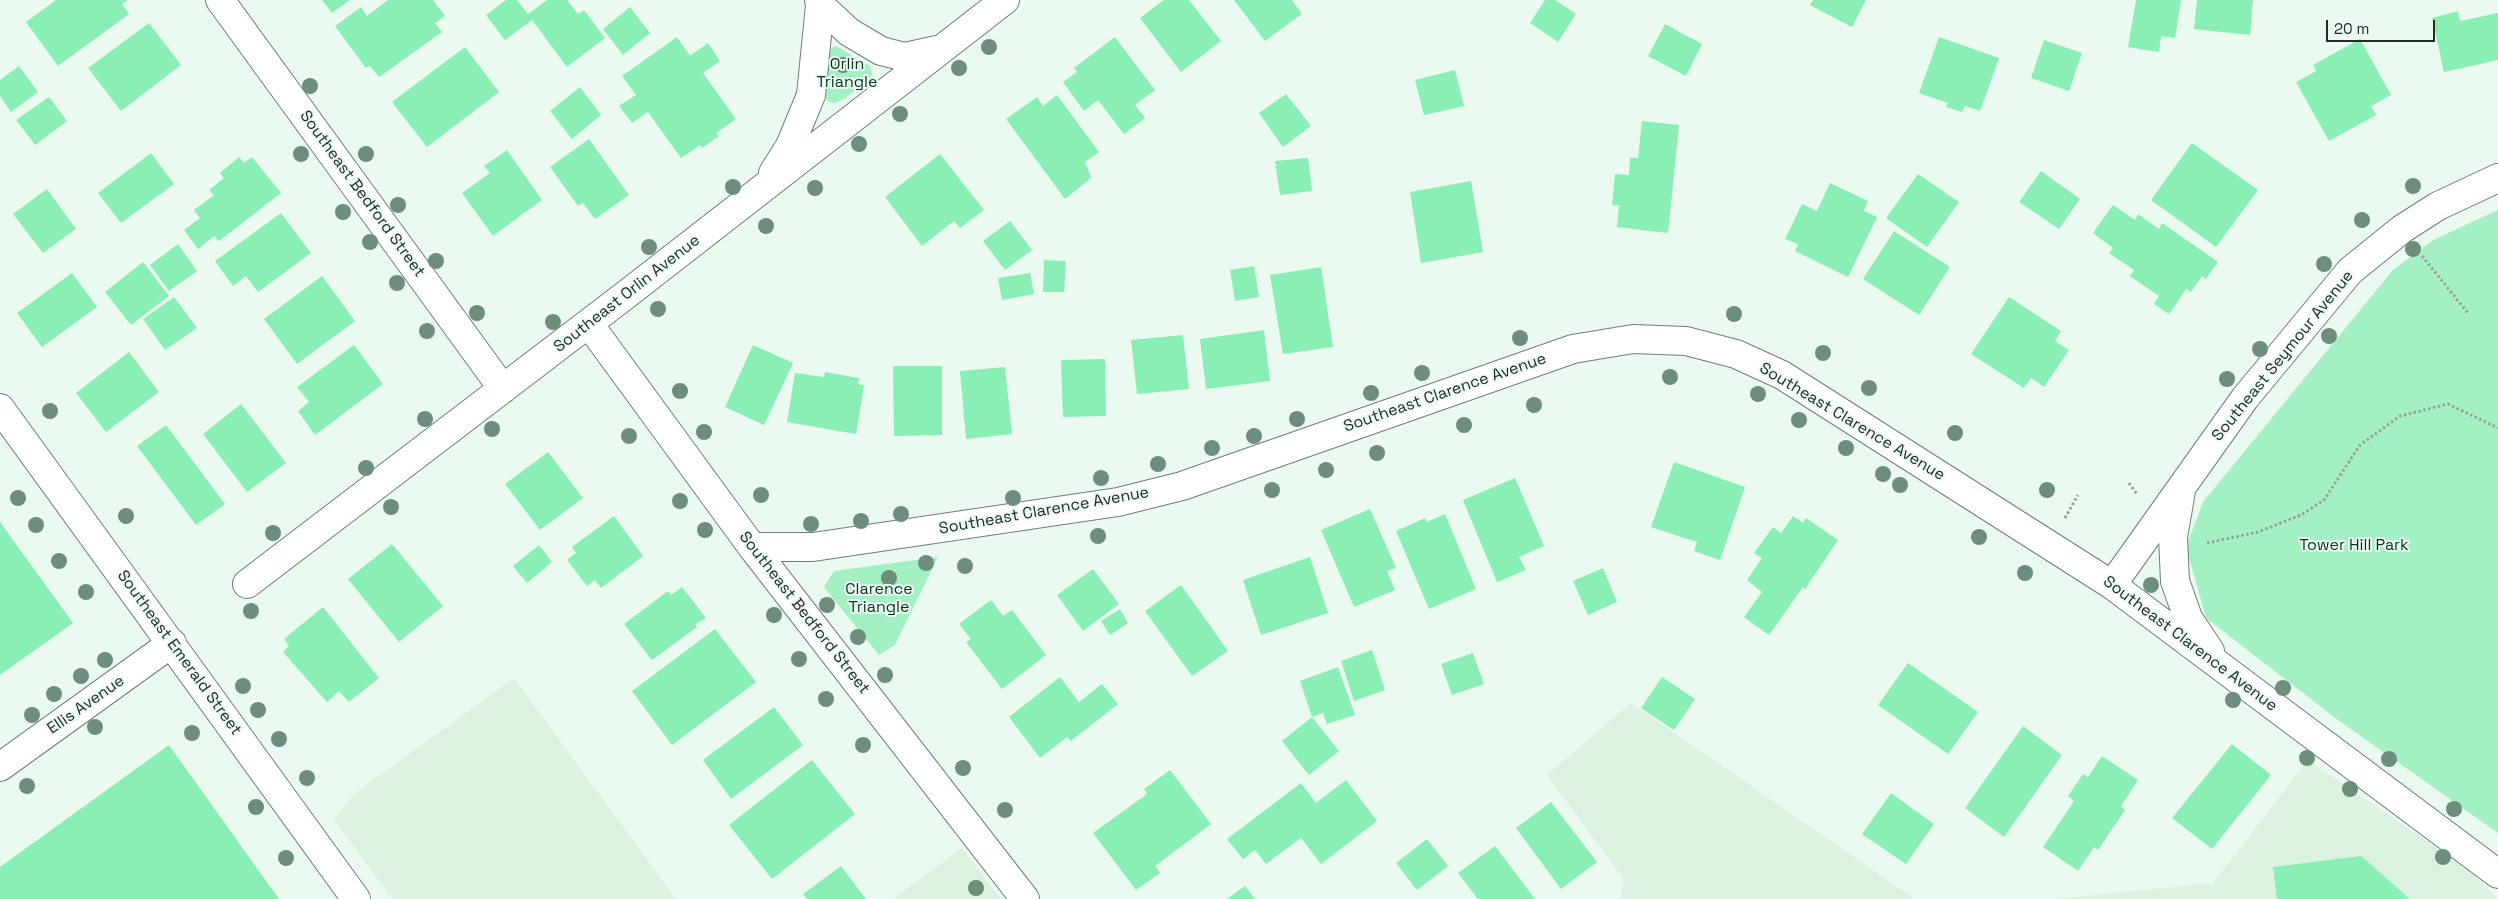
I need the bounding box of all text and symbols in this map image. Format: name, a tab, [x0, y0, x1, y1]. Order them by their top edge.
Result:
scale bar	[2328, 10, 2437, 42]
text: 20 m	[2334, 19, 2369, 38]
park label: Orlin Triangle	[817, 55, 877, 93]
street label: Southeast Bedford Street	[295, 107, 429, 281]
street label: Southeast Orlin Avenue	[550, 231, 704, 357]
street label: Southeast Seymour Avenue	[2208, 267, 2358, 445]
street label: Southeast Clarence Avenue	[1341, 349, 1549, 437]
street label: Southeast Clarence Avenue	[1756, 359, 1948, 485]
street label: Southeast Clarence Avenue	[937, 483, 1151, 539]
street label: Southeast Bedford Street	[735, 528, 873, 698]
park label: Tower Hill Park	[2299, 536, 2409, 556]
street label: Southeast Emerald Street	[113, 567, 245, 739]
street label: Southeast Clarence Avenue	[2099, 572, 2281, 716]
park label: Clarence Triangle	[845, 580, 913, 618]
street label: Ellis Avenue	[44, 671, 128, 739]

